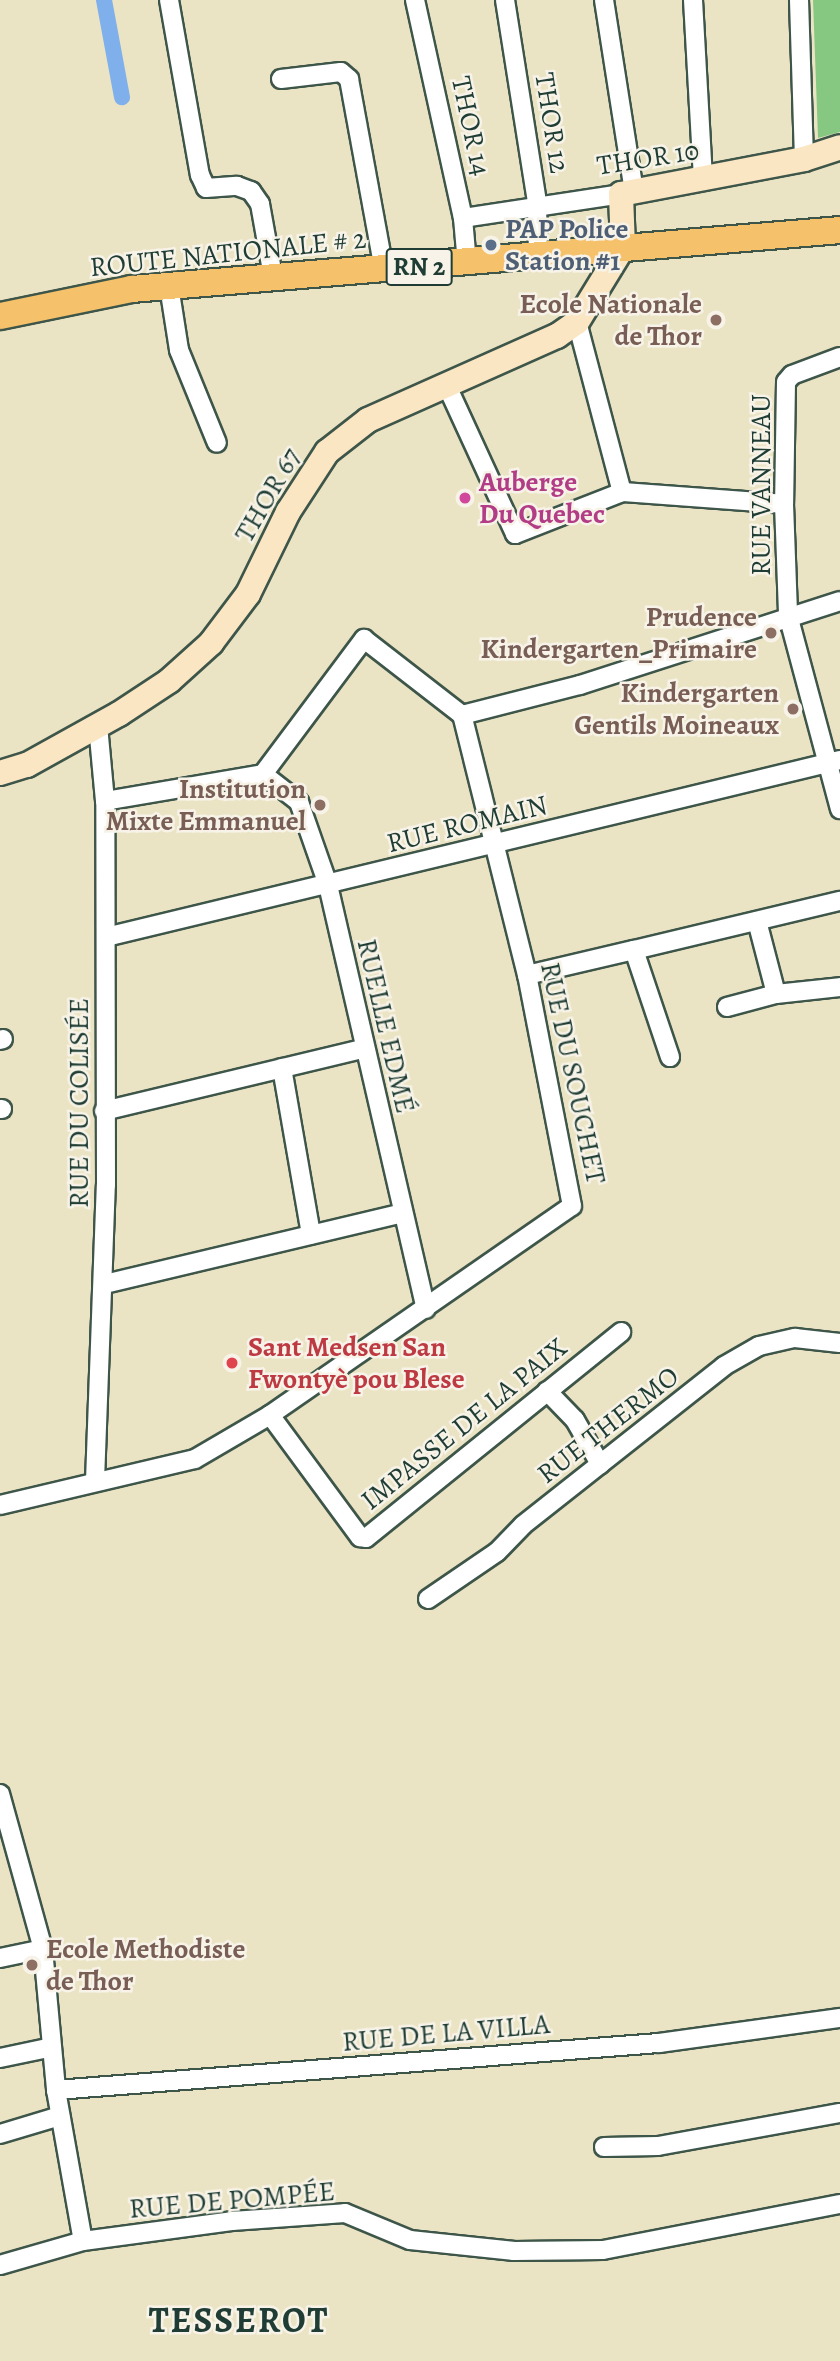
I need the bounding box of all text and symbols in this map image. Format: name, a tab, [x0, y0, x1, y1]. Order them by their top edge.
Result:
street label: THOR 12	[527, 70, 577, 176]
street label: THOR 14	[444, 73, 498, 179]
street label: THOR 10	[595, 133, 701, 183]
place label: PAP Police Station #1	[505, 212, 628, 278]
street label: ROUTE NATIONALE # 2	[88, 222, 368, 284]
marker: PAP Police Station #1	[483, 237, 499, 253]
road number: RN 2	[384, 244, 454, 290]
place label: Ecole Nationale de Thor	[520, 287, 702, 353]
marker: Ecole Nationale de Thor	[708, 312, 724, 328]
street label: RUE VANNEAU	[744, 394, 778, 576]
street label: THOR 67	[228, 442, 308, 548]
place label: Auberge Du Quebec	[479, 465, 605, 531]
marker: Auberge Du Quebec	[457, 490, 473, 506]
place label: Prudence Kindergarten_Primaire	[481, 600, 757, 666]
marker: Prudence Kindergarten_Primaire	[763, 625, 779, 641]
place label: Kindergarten Gentils Moineaux	[574, 676, 779, 742]
marker: Kindergarten Gentils Moineaux	[785, 701, 801, 717]
place label: Institution Mixte Emmanuel	[106, 772, 306, 838]
street label: RUE ROMAIN	[383, 788, 551, 860]
marker: Institution Mixte Emmanuel	[312, 797, 328, 813]
street label: RUELLE EDMÉ	[350, 935, 422, 1117]
street label: RUE DU SOUCHET	[533, 959, 613, 1187]
street label: RUE DU COLISÉE	[62, 998, 96, 1208]
place label: Sant Medsen San Fwontyè pou Blese	[248, 1330, 465, 1396]
street label: IMPASSE DE LA PAIX	[354, 1331, 574, 1517]
marker: Sant Medsen San Fwontyè pou Blese	[222, 1353, 242, 1373]
street label: RUE THERMO	[530, 1359, 686, 1491]
place label: Ecole Methodiste de Thor	[46, 1932, 245, 1998]
marker: Ecole Methodiste de Thor	[24, 1957, 40, 1973]
street label: RUE DE LA VILLA	[341, 2007, 551, 2059]
street label: RUE DE POMPÉE	[128, 2174, 336, 2226]
district label: TESSEROT	[150, 2299, 328, 2341]

